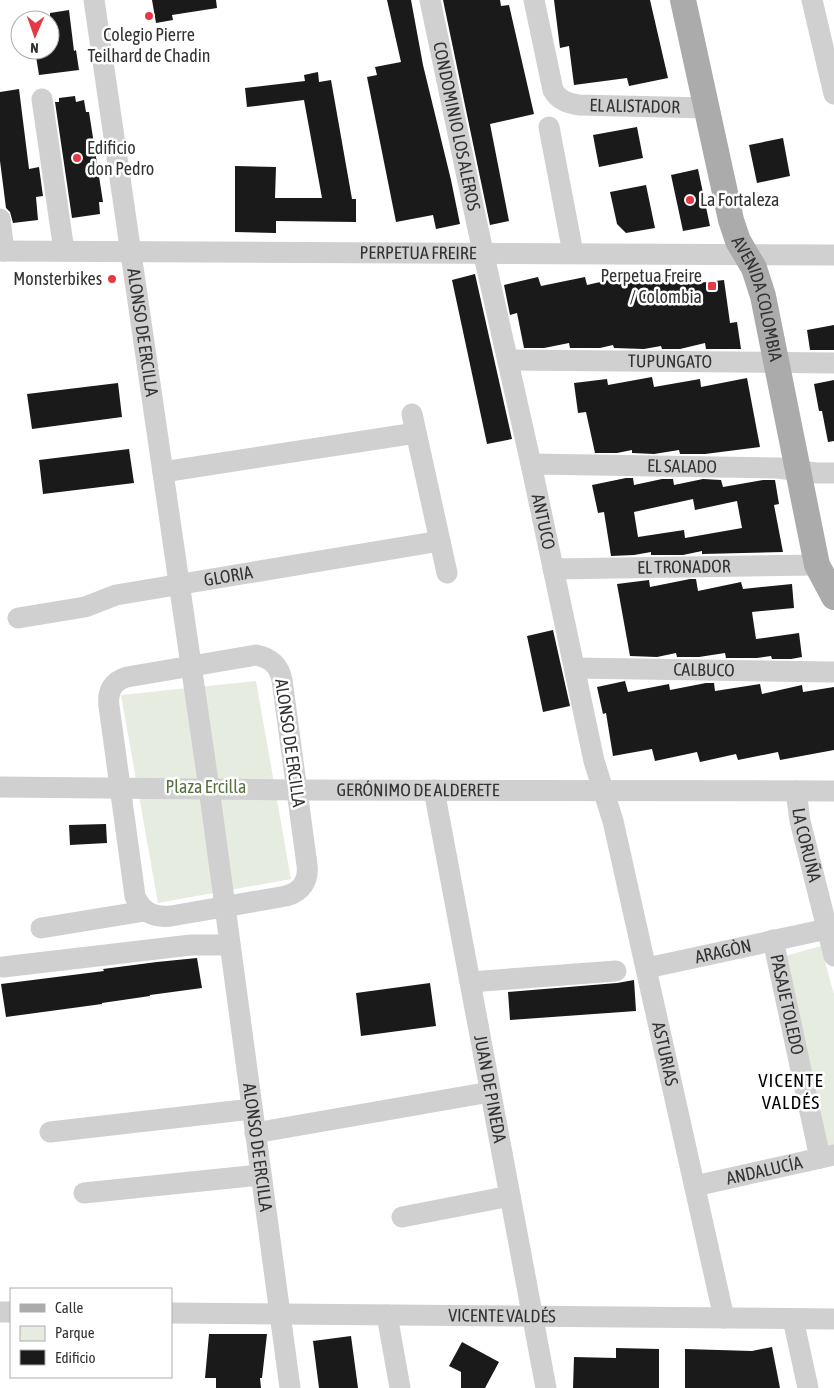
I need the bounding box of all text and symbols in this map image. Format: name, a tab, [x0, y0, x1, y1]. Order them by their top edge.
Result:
north arrow	[10, 10, 60, 60]
marker: Colegio Pierre Teilhard de Chadin	[143, 10, 155, 22]
place label: Colegio Pierre Teilhard de Chadin	[87, 24, 211, 66]
text: N	[30, 40, 39, 56]
street label: CONDOMINIO LOS ALEROS	[429, 40, 485, 213]
street label: EL ALISTADOR	[589, 94, 680, 117]
place label: Edificio don Pedro	[87, 137, 154, 179]
marker: Edificio don Pedro	[71, 152, 83, 164]
place label: La Fortaleza	[700, 189, 779, 210]
marker: La Fortaleza	[684, 194, 696, 206]
street label: AVENIDA COLOMBIA	[727, 232, 787, 363]
street label: PERPETUA FREIRE	[359, 242, 477, 263]
place label: Perpetua Freire / Colombia	[600, 265, 702, 307]
street label: ALONSO DE ERCILLA	[123, 267, 163, 398]
place label: Monsterbikes	[13, 268, 102, 289]
marker: Monsterbikes	[106, 273, 118, 285]
marker: Perpetua Freire / Colombia	[706, 280, 718, 292]
street label: TUPUNGATO	[628, 350, 712, 372]
street label: EL SALADO	[647, 455, 717, 477]
street label: ANTUCO	[528, 492, 560, 551]
street label: EL TRONADOR	[637, 555, 731, 578]
street label: GLORIA	[202, 561, 254, 590]
street label: CALBUCO	[673, 659, 735, 680]
street label: ALONSO DE ERCILLA	[271, 677, 310, 809]
park label: Plaza Ercilla	[166, 776, 246, 797]
street label: GERÓNIMO DE ALDERETE	[337, 779, 500, 800]
street label: LA CORUÑA	[788, 807, 826, 884]
street label: ARAGÒN	[693, 935, 753, 967]
street label: PASAJE TOLEDO	[766, 952, 808, 1057]
street label: ASTURIAS	[648, 1020, 683, 1088]
street label: JUAN DE PINEDA	[470, 1033, 511, 1144]
district label: VICENTE VALDÉS	[758, 1069, 824, 1113]
street label: ALONSO DE ERCILLA	[239, 1082, 277, 1213]
street label: ANDALUCÍA	[724, 1151, 804, 1189]
legend	[10, 1288, 172, 1378]
text: Calle	[55, 1299, 84, 1316]
street label: VICENTE VALDÉS	[448, 1305, 556, 1326]
text: Parque	[55, 1324, 95, 1341]
text: Edificio	[55, 1349, 96, 1366]

